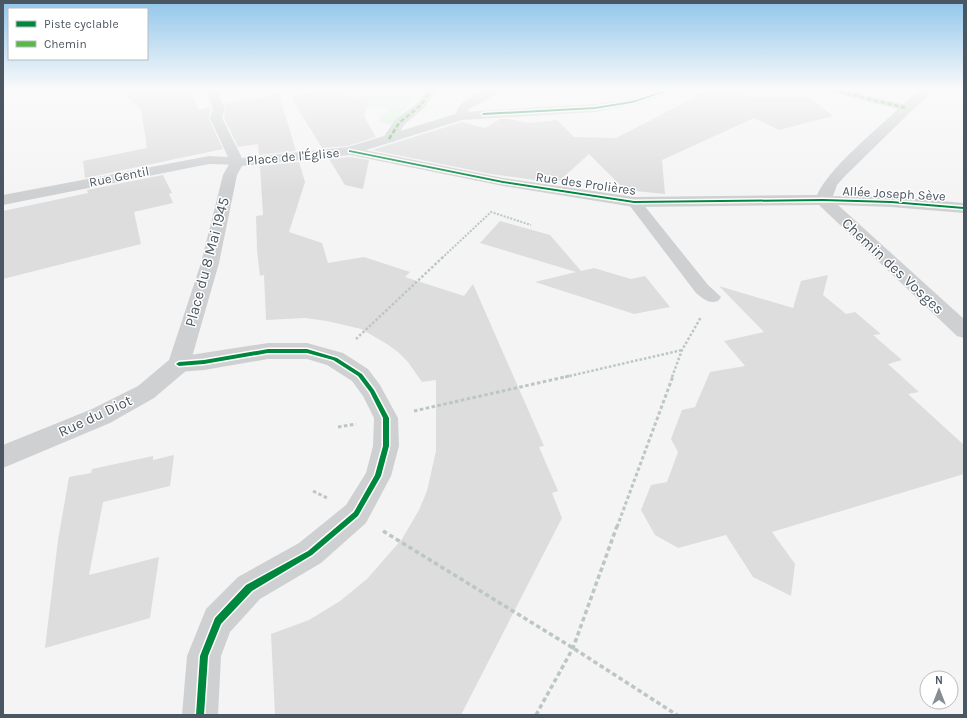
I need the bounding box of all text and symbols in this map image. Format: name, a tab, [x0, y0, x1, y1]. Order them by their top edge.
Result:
legend	[8, 8, 148, 60]
text: Piste cyclable	[44, 17, 119, 31]
text: Chemin	[44, 37, 87, 51]
street label: Place de l'Église	[246, 143, 340, 168]
street label: Rue Gentil	[88, 163, 150, 190]
street label: Rue des Prolières	[535, 169, 637, 198]
street label: Allée Joseph Sève	[842, 183, 946, 204]
street label: Place du 8 Mai 1945	[181, 195, 233, 329]
street label: Chemin des Vosges	[838, 214, 948, 318]
street label: Rue du Diot	[55, 391, 135, 441]
north arrow	[919, 670, 959, 710]
text: N	[935, 674, 943, 687]

